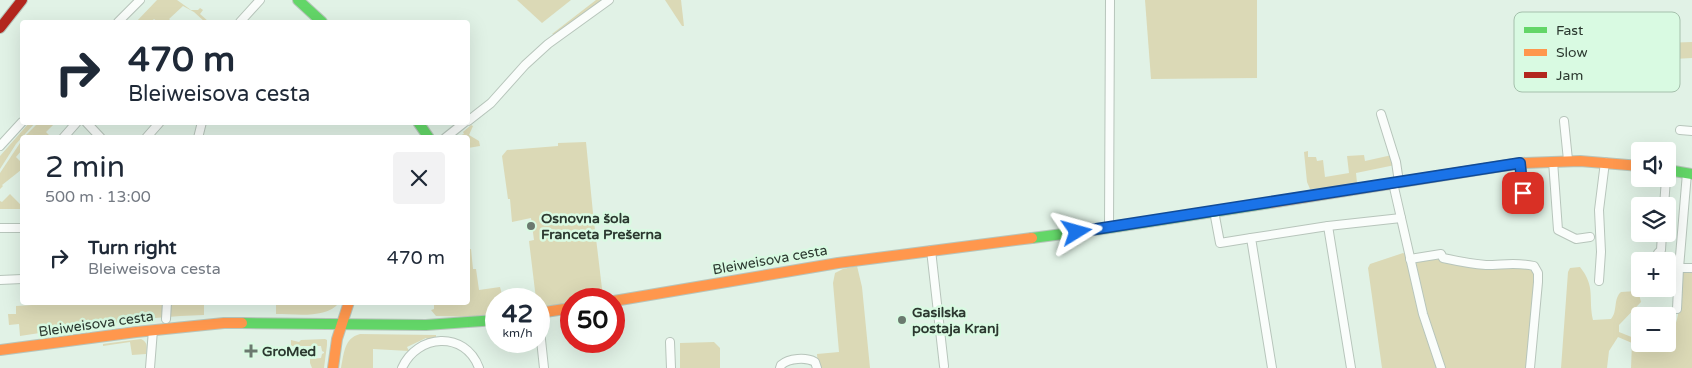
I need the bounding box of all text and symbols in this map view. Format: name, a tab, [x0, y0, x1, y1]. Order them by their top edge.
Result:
legend	[1514, 12, 1680, 92]
text: Fast	[1556, 22, 1584, 39]
text: 470 m	[128, 39, 235, 81]
icon: right	[45, 40, 110, 105]
text: Slow	[1556, 44, 1588, 61]
text: Jam	[1556, 67, 1583, 84]
text: Bleiweisova cesta	[128, 81, 310, 107]
map controls	[1631, 142, 1676, 352]
button: sound	[1631, 142, 1676, 187]
text: 2 min	[45, 149, 125, 186]
button: close	[393, 152, 445, 204]
pin	[1502, 172, 1544, 214]
icon: arrive	[1509, 179, 1537, 207]
text: 500 m · 13:00	[45, 187, 151, 207]
button: layers	[1631, 197, 1676, 242]
position arrow	[1050, 205, 1102, 257]
place label: Osnovna šola Franceta Prešerna	[541, 210, 662, 243]
marker: Osnovna šola Franceta Prešerna	[525, 220, 537, 232]
text: Turn right	[88, 237, 176, 259]
street label: Bleiweisova cesta	[711, 242, 829, 278]
icon: right	[45, 244, 73, 272]
text: 470 m	[387, 247, 445, 269]
button: +	[1631, 252, 1676, 297]
text: Bleiweisova cesta	[88, 259, 221, 279]
speed limit sign: 50	[560, 288, 625, 353]
text: 42	[502, 299, 533, 329]
place label: Gasilska postaja Kranj	[912, 304, 999, 337]
button: −	[1631, 307, 1676, 352]
street label: Bleiweisova cesta	[37, 308, 155, 340]
marker: Gasilska postaja Kranj	[896, 314, 908, 326]
text: km/h	[502, 326, 533, 340]
place label: GroMed	[262, 343, 316, 360]
marker: GroMed	[244, 344, 258, 358]

